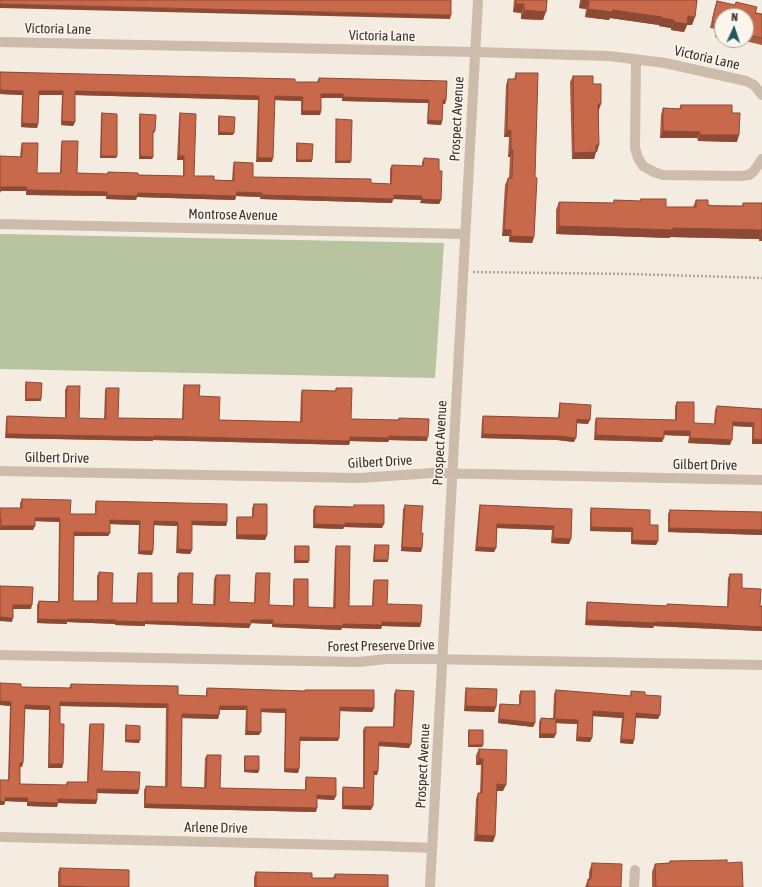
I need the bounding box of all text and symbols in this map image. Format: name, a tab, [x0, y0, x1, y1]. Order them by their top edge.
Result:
north arrow	[714, 8, 754, 48]
text: N	[731, 11, 738, 23]
street label: Victoria Lane	[25, 20, 91, 38]
street label: Victoria Lane	[349, 27, 415, 45]
street label: Victoria Lane	[673, 42, 741, 74]
street label: Prospect Avenue	[446, 76, 468, 162]
street label: Montrose Avenue	[188, 206, 278, 224]
street label: Prospect Avenue	[429, 400, 451, 486]
street label: Gilbert Drive	[25, 449, 89, 467]
street label: Gilbert Drive	[347, 452, 413, 472]
street label: Gilbert Drive	[673, 456, 737, 474]
street label: Forest Preserve Drive	[327, 637, 435, 655]
street label: Prospect Avenue	[412, 723, 434, 809]
street label: Arlene Drive	[184, 819, 248, 837]

